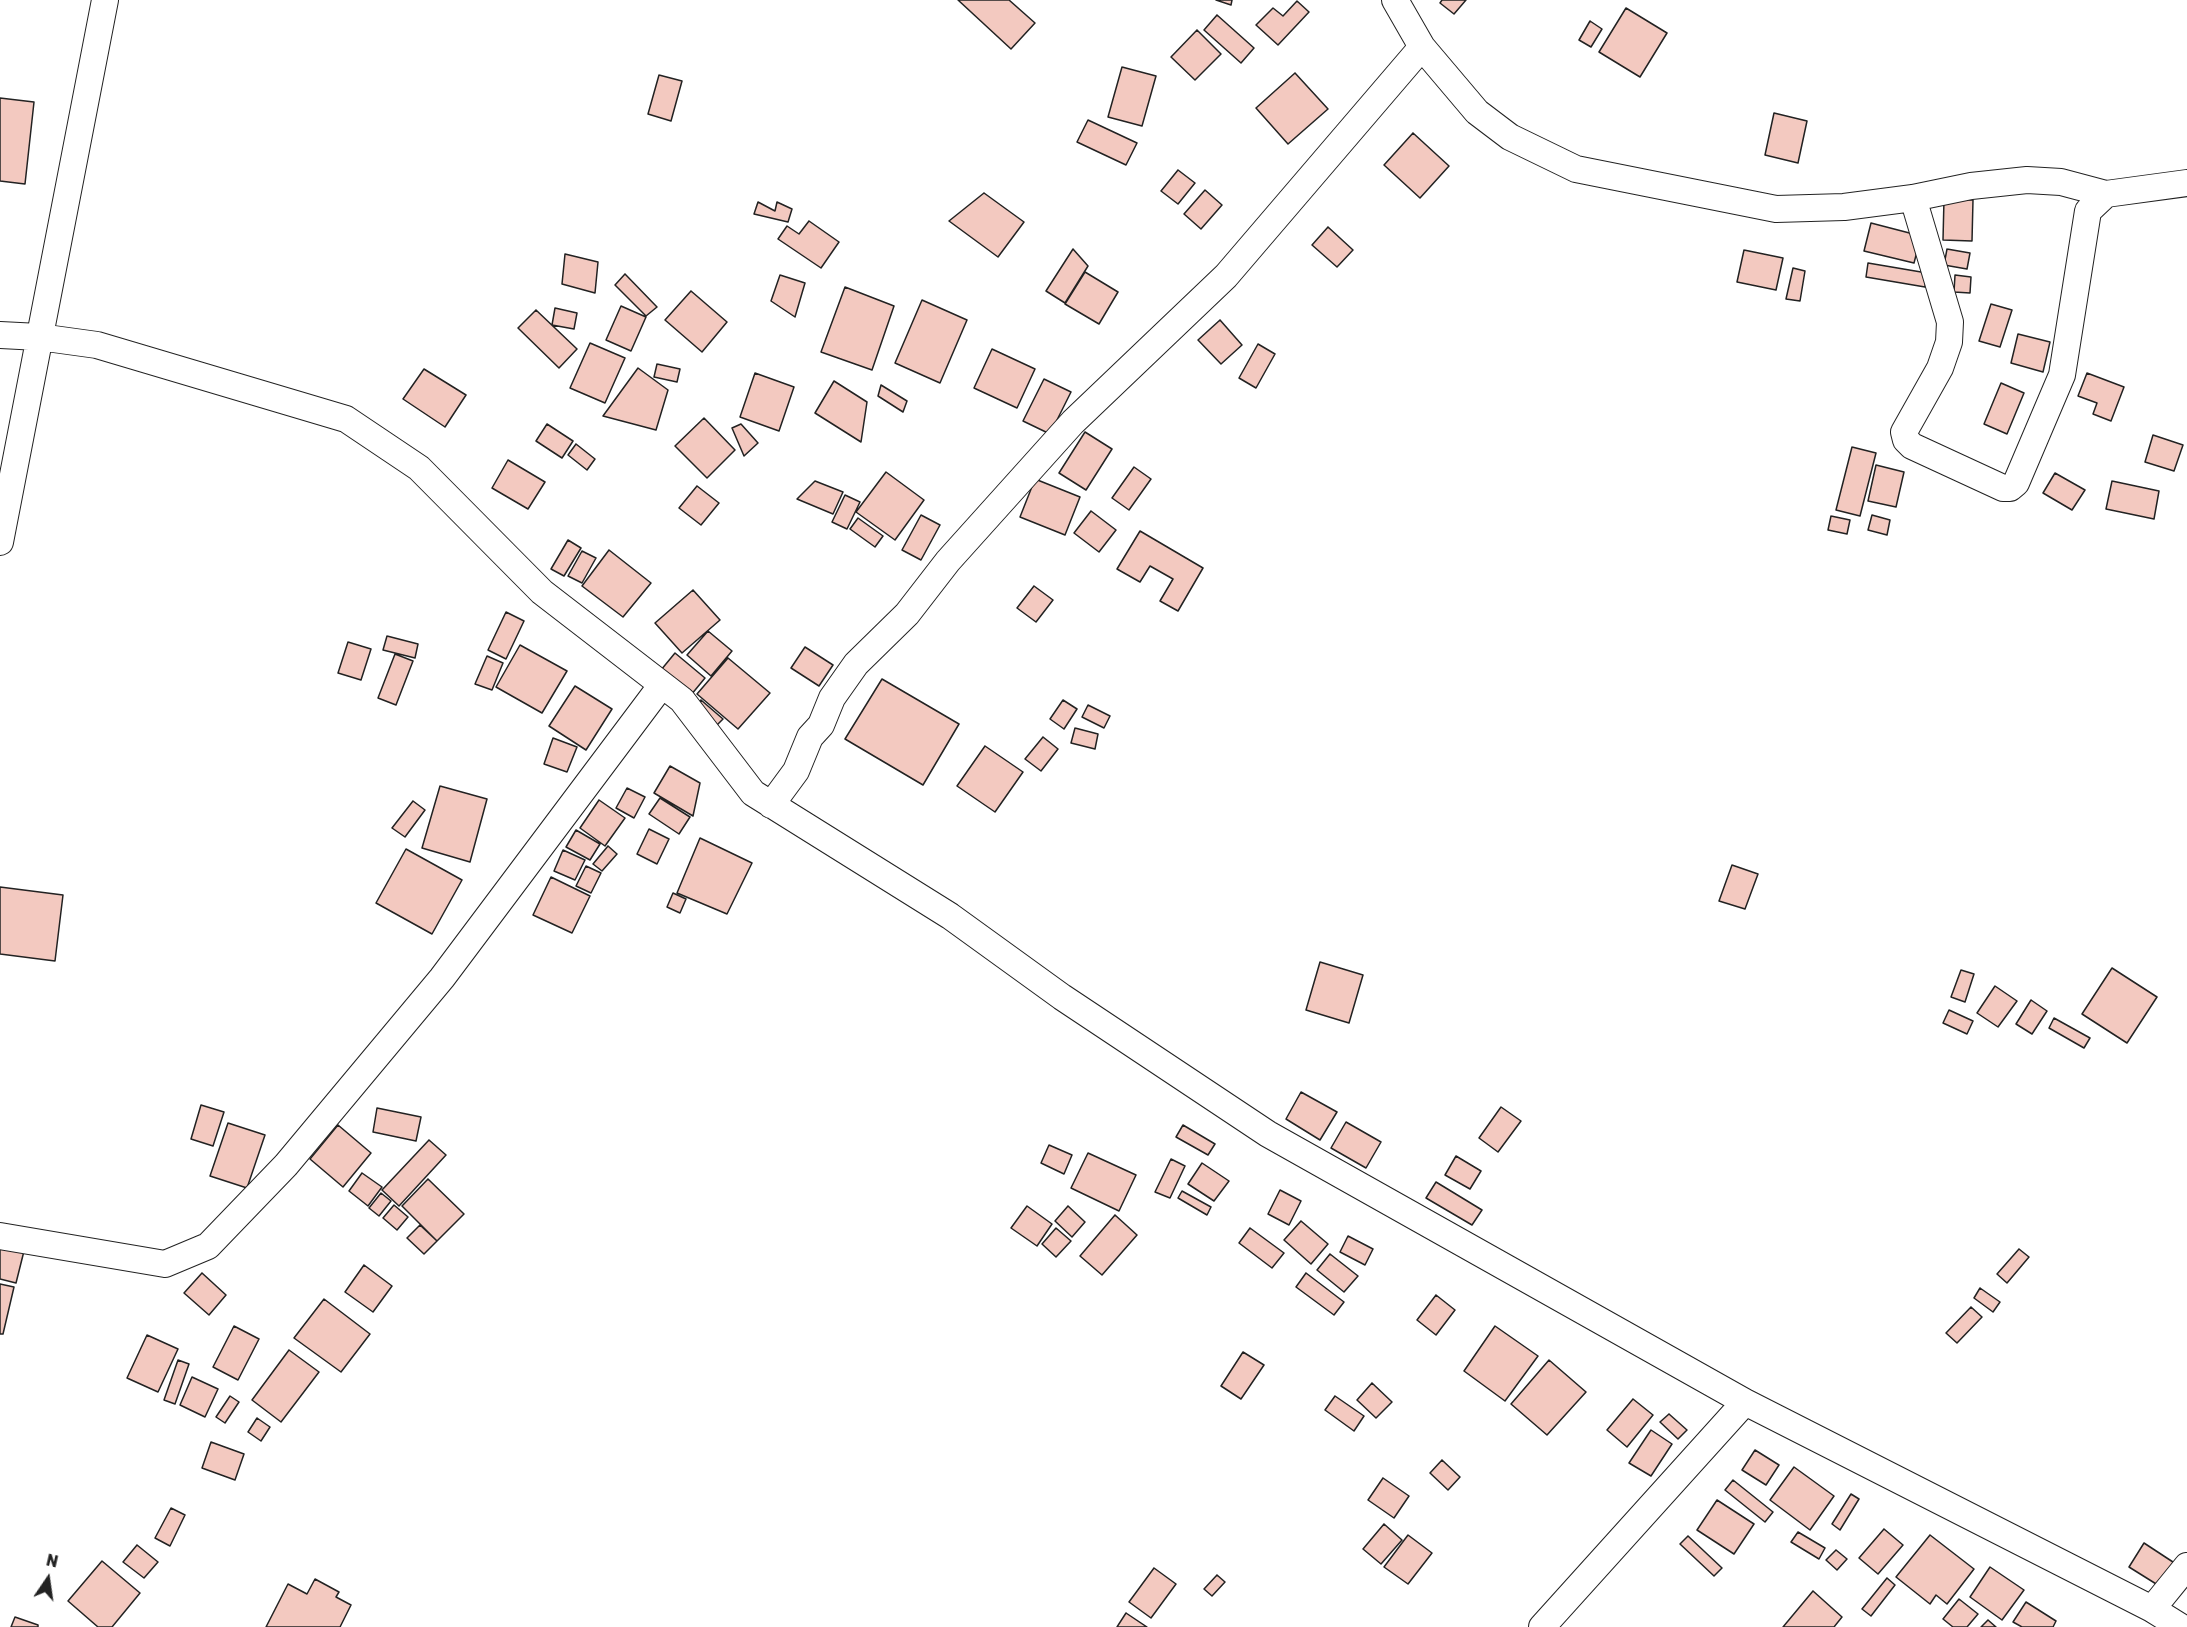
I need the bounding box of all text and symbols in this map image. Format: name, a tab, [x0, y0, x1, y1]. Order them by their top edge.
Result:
north arrow	[18, 1549, 78, 1609]
text: N	[44, 1550, 60, 1572]

